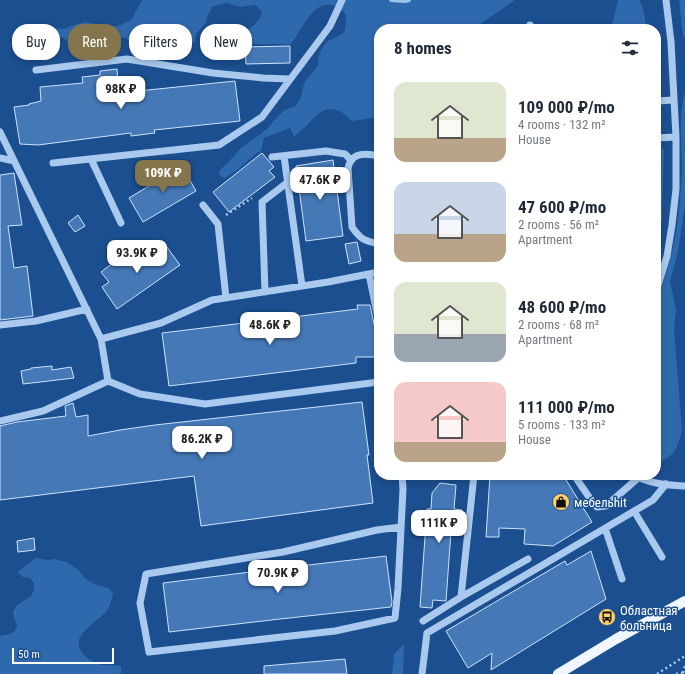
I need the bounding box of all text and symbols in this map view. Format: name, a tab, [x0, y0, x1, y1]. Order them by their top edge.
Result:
chip: Buy	[12, 24, 60, 60]
chip: Rent	[68, 24, 121, 60]
chip: Filters	[129, 24, 192, 60]
chip: New	[200, 24, 252, 60]
icon: filters	[619, 37, 641, 59]
text: 8 homes	[394, 38, 452, 58]
pin: 98K ₽	[93, 76, 149, 110]
text: 98K ₽	[105, 81, 137, 96]
text: 109 000 ₽/mo	[518, 97, 615, 117]
icon: home	[426, 98, 474, 146]
text: 4 rooms · 132 m²	[518, 117, 605, 132]
text: House	[518, 132, 551, 147]
pin: 109K ₽	[130, 160, 196, 194]
text: 109K ₽	[144, 165, 182, 180]
pin: 47.6K ₽	[283, 167, 357, 201]
text: 47.6K ₽	[299, 172, 341, 187]
text: 47 600 ₽/mo	[518, 197, 606, 217]
icon: home	[426, 198, 474, 246]
text: 2 rooms · 56 m²	[518, 217, 599, 232]
text: Apartment	[518, 232, 572, 247]
pin: 93.9K ₽	[100, 240, 174, 274]
text: 93.9K ₽	[116, 245, 158, 260]
text: 48 600 ₽/mo	[518, 297, 606, 317]
icon: home	[426, 298, 474, 346]
pin: 48.6K ₽	[233, 312, 307, 346]
text: 48.6K ₽	[249, 317, 291, 332]
text: 2 rooms · 68 m²	[518, 317, 599, 332]
text: Apartment	[518, 332, 572, 347]
text: 111 000 ₽/mo	[518, 397, 615, 417]
icon: home	[426, 398, 474, 446]
text: 5 rooms · 133 m²	[518, 417, 605, 432]
pin: 86.2K ₽	[165, 426, 239, 460]
text: 86.2K ₽	[181, 431, 223, 446]
text: House	[518, 432, 551, 447]
shop icon: мебельhit	[551, 492, 571, 512]
place label: мебельhit	[574, 495, 627, 510]
pin: 111K ₽	[406, 510, 472, 544]
text: 111K ₽	[420, 515, 458, 530]
pin: 70.9K ₽	[241, 560, 315, 594]
text: 70.9K ₽	[257, 565, 299, 580]
place label: Областная больница	[620, 603, 678, 633]
bus stop icon: Областная больница	[597, 607, 617, 627]
scale bar	[12, 646, 114, 665]
text: 50 m	[18, 648, 40, 661]

